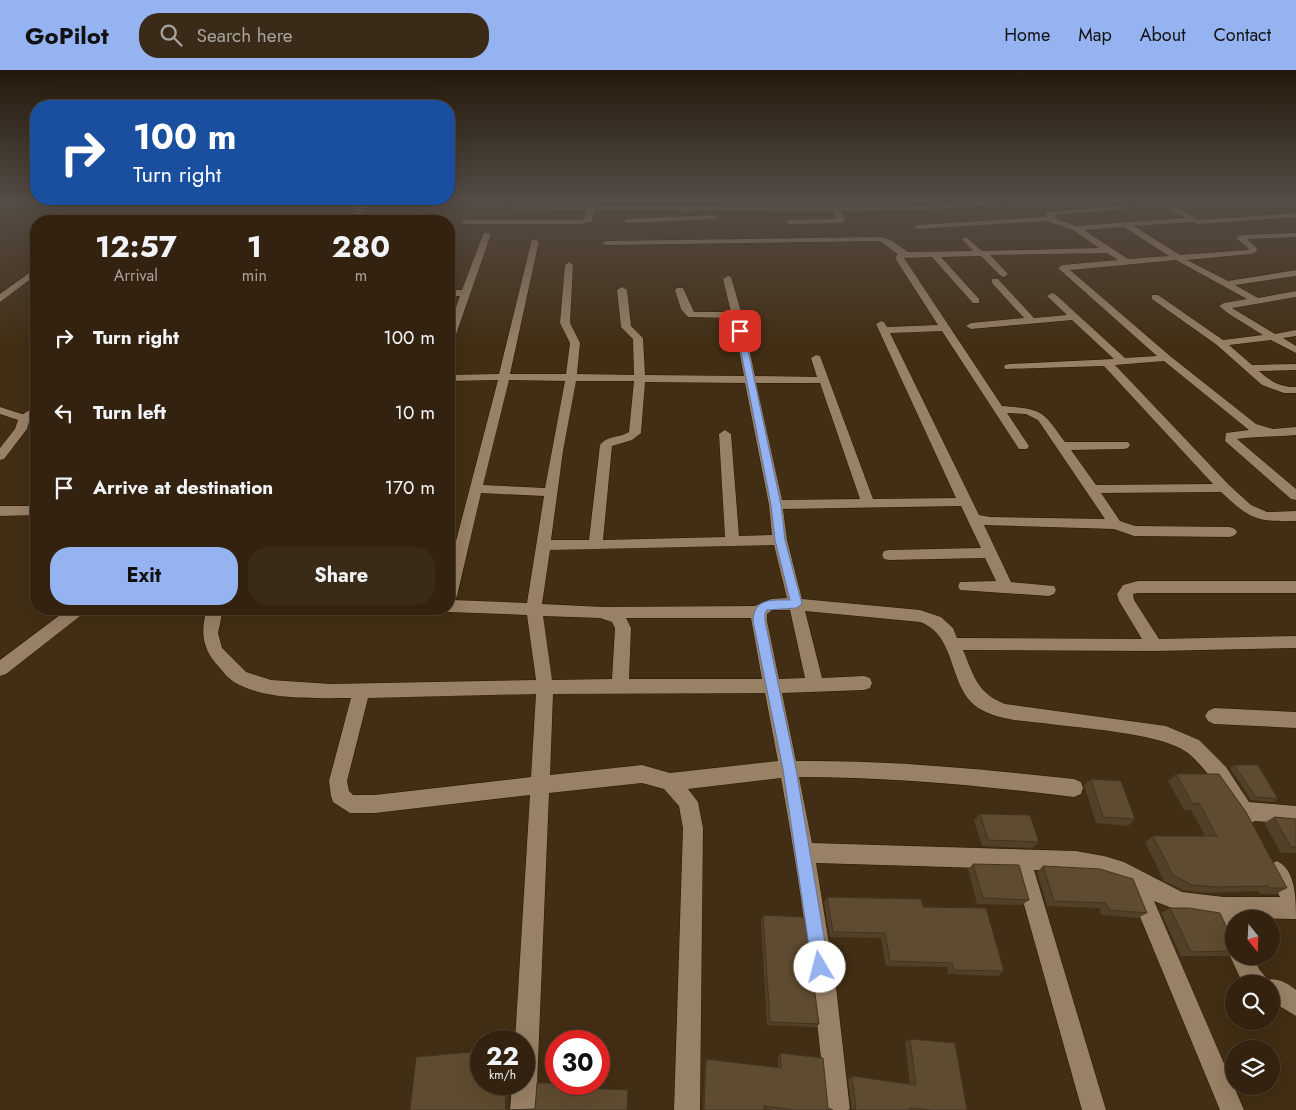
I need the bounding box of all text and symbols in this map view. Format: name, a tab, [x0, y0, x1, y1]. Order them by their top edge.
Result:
search box	[139, 13, 489, 58]
text: GoPilot	[25, 18, 109, 53]
icon: search	[157, 21, 185, 49]
text: Search here	[197, 22, 293, 49]
text: Home	[1004, 22, 1050, 48]
text: Map	[1078, 22, 1112, 48]
text: About	[1140, 22, 1185, 48]
text: Contact	[1213, 22, 1271, 48]
text: 100 m	[133, 112, 236, 162]
icon: right	[50, 120, 115, 185]
text: Turn right	[133, 158, 221, 190]
text: 12:57	[95, 225, 177, 268]
text: 1	[247, 225, 262, 268]
text: 280	[332, 225, 390, 268]
text: Arrival	[114, 264, 158, 287]
text: min	[242, 264, 267, 287]
text: m	[355, 264, 367, 287]
pin	[719, 310, 761, 352]
icon: arrive	[726, 317, 754, 345]
icon: right	[50, 324, 78, 352]
text: Turn right	[93, 324, 179, 351]
text: 100 m	[383, 324, 435, 351]
icon: left	[50, 399, 78, 427]
text: Turn left	[93, 399, 166, 426]
text: 10 m	[395, 399, 435, 426]
icon: arrive	[50, 474, 78, 502]
text: Arrive at destination	[93, 474, 273, 501]
text: 170 m	[385, 474, 435, 501]
button: Exit	[50, 547, 238, 605]
button: Share	[248, 547, 435, 605]
north arrow	[1225, 910, 1280, 965]
map controls	[1225, 910, 1280, 1095]
position arrow	[793, 940, 845, 992]
button: search	[1225, 975, 1280, 1030]
speed limit sign: 30	[545, 1030, 610, 1095]
text: 22	[486, 1038, 519, 1074]
button: layers	[1225, 1040, 1280, 1095]
text: km/h	[489, 1066, 516, 1084]

